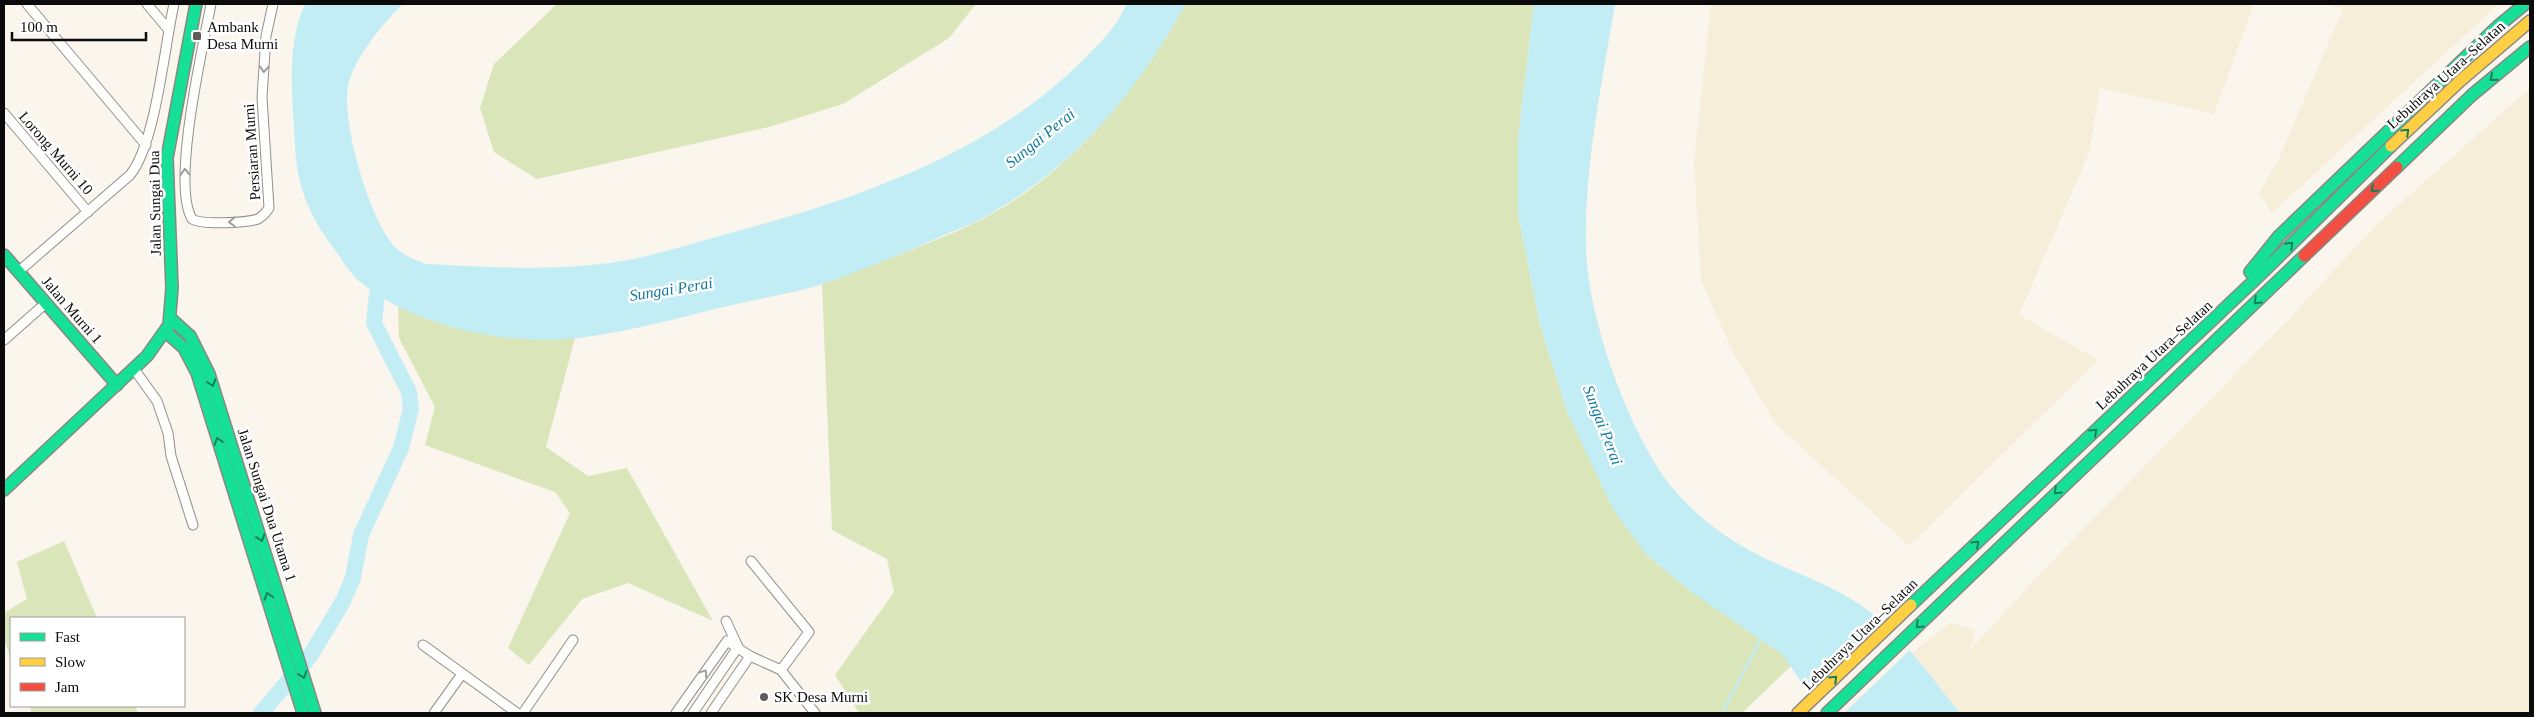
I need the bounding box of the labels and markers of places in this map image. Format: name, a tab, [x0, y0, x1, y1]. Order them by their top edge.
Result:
place label: Ambank Desa Murni	[207, 19, 278, 52]
marker: Ambank Desa Murni	[191, 30, 203, 42]
place label: SK Desa Murni	[774, 689, 868, 705]
marker: SK Desa Murni	[758, 691, 770, 703]

